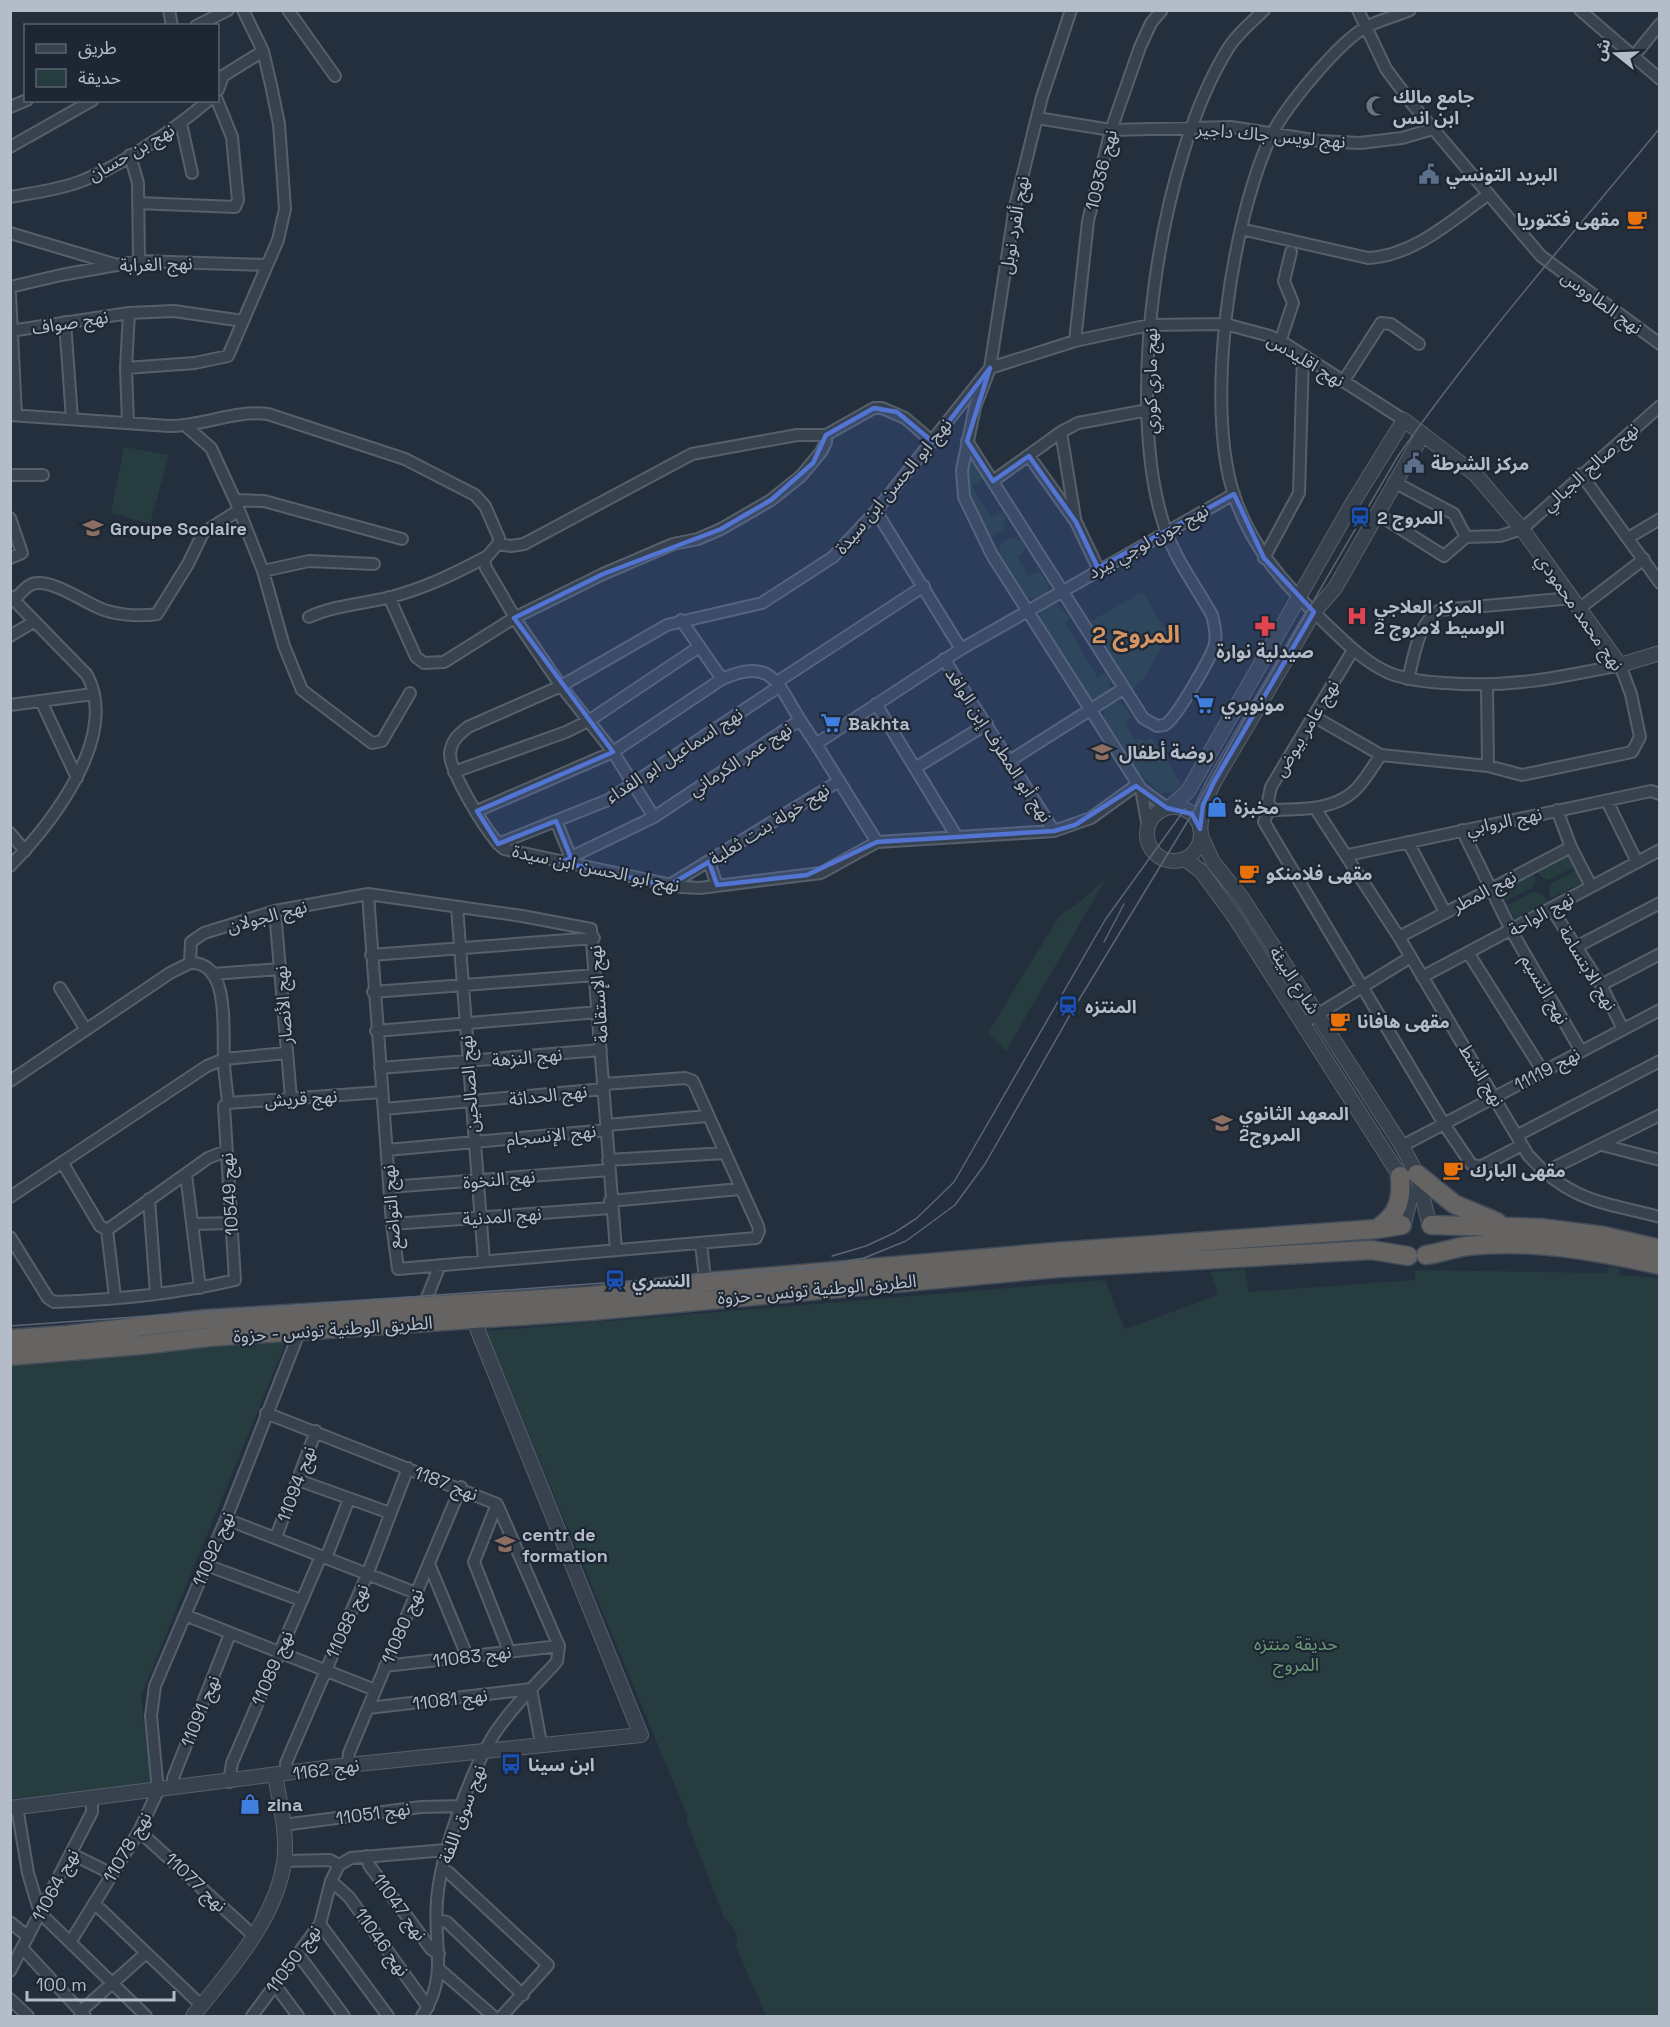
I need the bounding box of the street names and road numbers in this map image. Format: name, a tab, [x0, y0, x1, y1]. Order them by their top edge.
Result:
street label: نهج لويس جاك داجير	[1194, 117, 1347, 155]
street label: نهج بن حسان	[84, 118, 179, 188]
street label: نهج 10936	[1080, 127, 1124, 213]
street label: نهج ألفرد نوبل	[994, 174, 1036, 276]
street label: نهج الغرابة	[119, 251, 193, 279]
street label: نهج الطاووس	[1556, 265, 1647, 341]
street label: نهج صواف	[30, 305, 110, 341]
street label: نهج ماري كوري	[1139, 328, 1164, 434]
street label: نهج اقليدس	[1262, 328, 1349, 394]
street label: نهج ابو الحسن ابن سيدة	[829, 413, 958, 560]
street label: نهج صالح الجبالي	[1537, 417, 1645, 518]
street label: نهج جون لوجي بيرد	[1084, 498, 1214, 586]
street label: نهج محمد محمودي	[1529, 549, 1629, 676]
street label: نهج أبو المطرف إبن الوافد	[939, 663, 1058, 828]
street label: نهج عامر بيوض	[1268, 675, 1346, 782]
street label: نهج اسماعيل ابو الفداء	[601, 702, 748, 810]
street label: نهج عمر الكرماني	[684, 717, 797, 803]
street label: نهج خولة بنت ثعلبة	[704, 778, 835, 872]
street label: نهج الروابي	[1464, 802, 1544, 842]
street label: نهج ابو الحسن ابن سيدة	[510, 839, 682, 899]
street label: نهج المطر	[1447, 865, 1521, 920]
street label: نهج الواحة	[1504, 887, 1579, 943]
street label: نهج الجولان	[224, 894, 310, 940]
street label: نهج الابتسامة	[1552, 921, 1622, 1016]
street label: شارع البيئة	[1262, 942, 1325, 1020]
street label: نهج الإستقامة	[583, 944, 615, 1044]
street label: نهج النسيم	[1514, 950, 1574, 1029]
street label: نهج الأنصار	[269, 965, 299, 1046]
street label: نهج الصالحين	[454, 1034, 486, 1133]
street label: نهج الشط	[1453, 1039, 1510, 1112]
street label: نهج النزهة	[491, 1042, 563, 1074]
street label: نهج 11119	[1510, 1042, 1585, 1098]
street label: نهج الحداثة	[508, 1079, 589, 1113]
street label: نهج قريش	[264, 1084, 338, 1114]
street label: نهج الإنسجام	[505, 1119, 598, 1154]
street label: نهج 10549	[215, 1152, 245, 1236]
street label: نهج التواضع	[377, 1164, 408, 1250]
street label: نهج النخوة	[462, 1164, 536, 1196]
street label: نهج المدنية	[462, 1202, 543, 1232]
street label: الطريق الوطنية تونس - حزوة	[716, 1269, 918, 1309]
street label: الطريق الوطنية تونس - حزوة	[233, 1311, 433, 1347]
street label: نهج 11094	[272, 1443, 322, 1526]
street label: نهج 1187	[410, 1460, 481, 1508]
street label: نهج 11092	[187, 1508, 241, 1591]
street label: نهج 11088	[320, 1580, 375, 1663]
street label: نهج 11080	[376, 1585, 430, 1668]
street label: نهج 11089	[246, 1627, 300, 1710]
street label: نهج 11083	[431, 1640, 513, 1674]
street label: نهج 11091	[175, 1672, 227, 1751]
street label: نهج 11081	[411, 1683, 489, 1717]
street label: نهج 1162	[291, 1753, 361, 1787]
street label: نهج سوق اللفة	[433, 1761, 492, 1867]
street label: نهج 11051	[334, 1796, 412, 1832]
street label: نهج 11078	[98, 1808, 158, 1887]
street label: نهج 11064	[26, 1845, 85, 1926]
street label: نهج 11077	[159, 1847, 232, 1918]
street label: نهج 11047	[366, 1869, 432, 1946]
street label: نهج 11046	[348, 1903, 415, 1982]
street label: نهج 11050	[260, 1920, 327, 1999]

